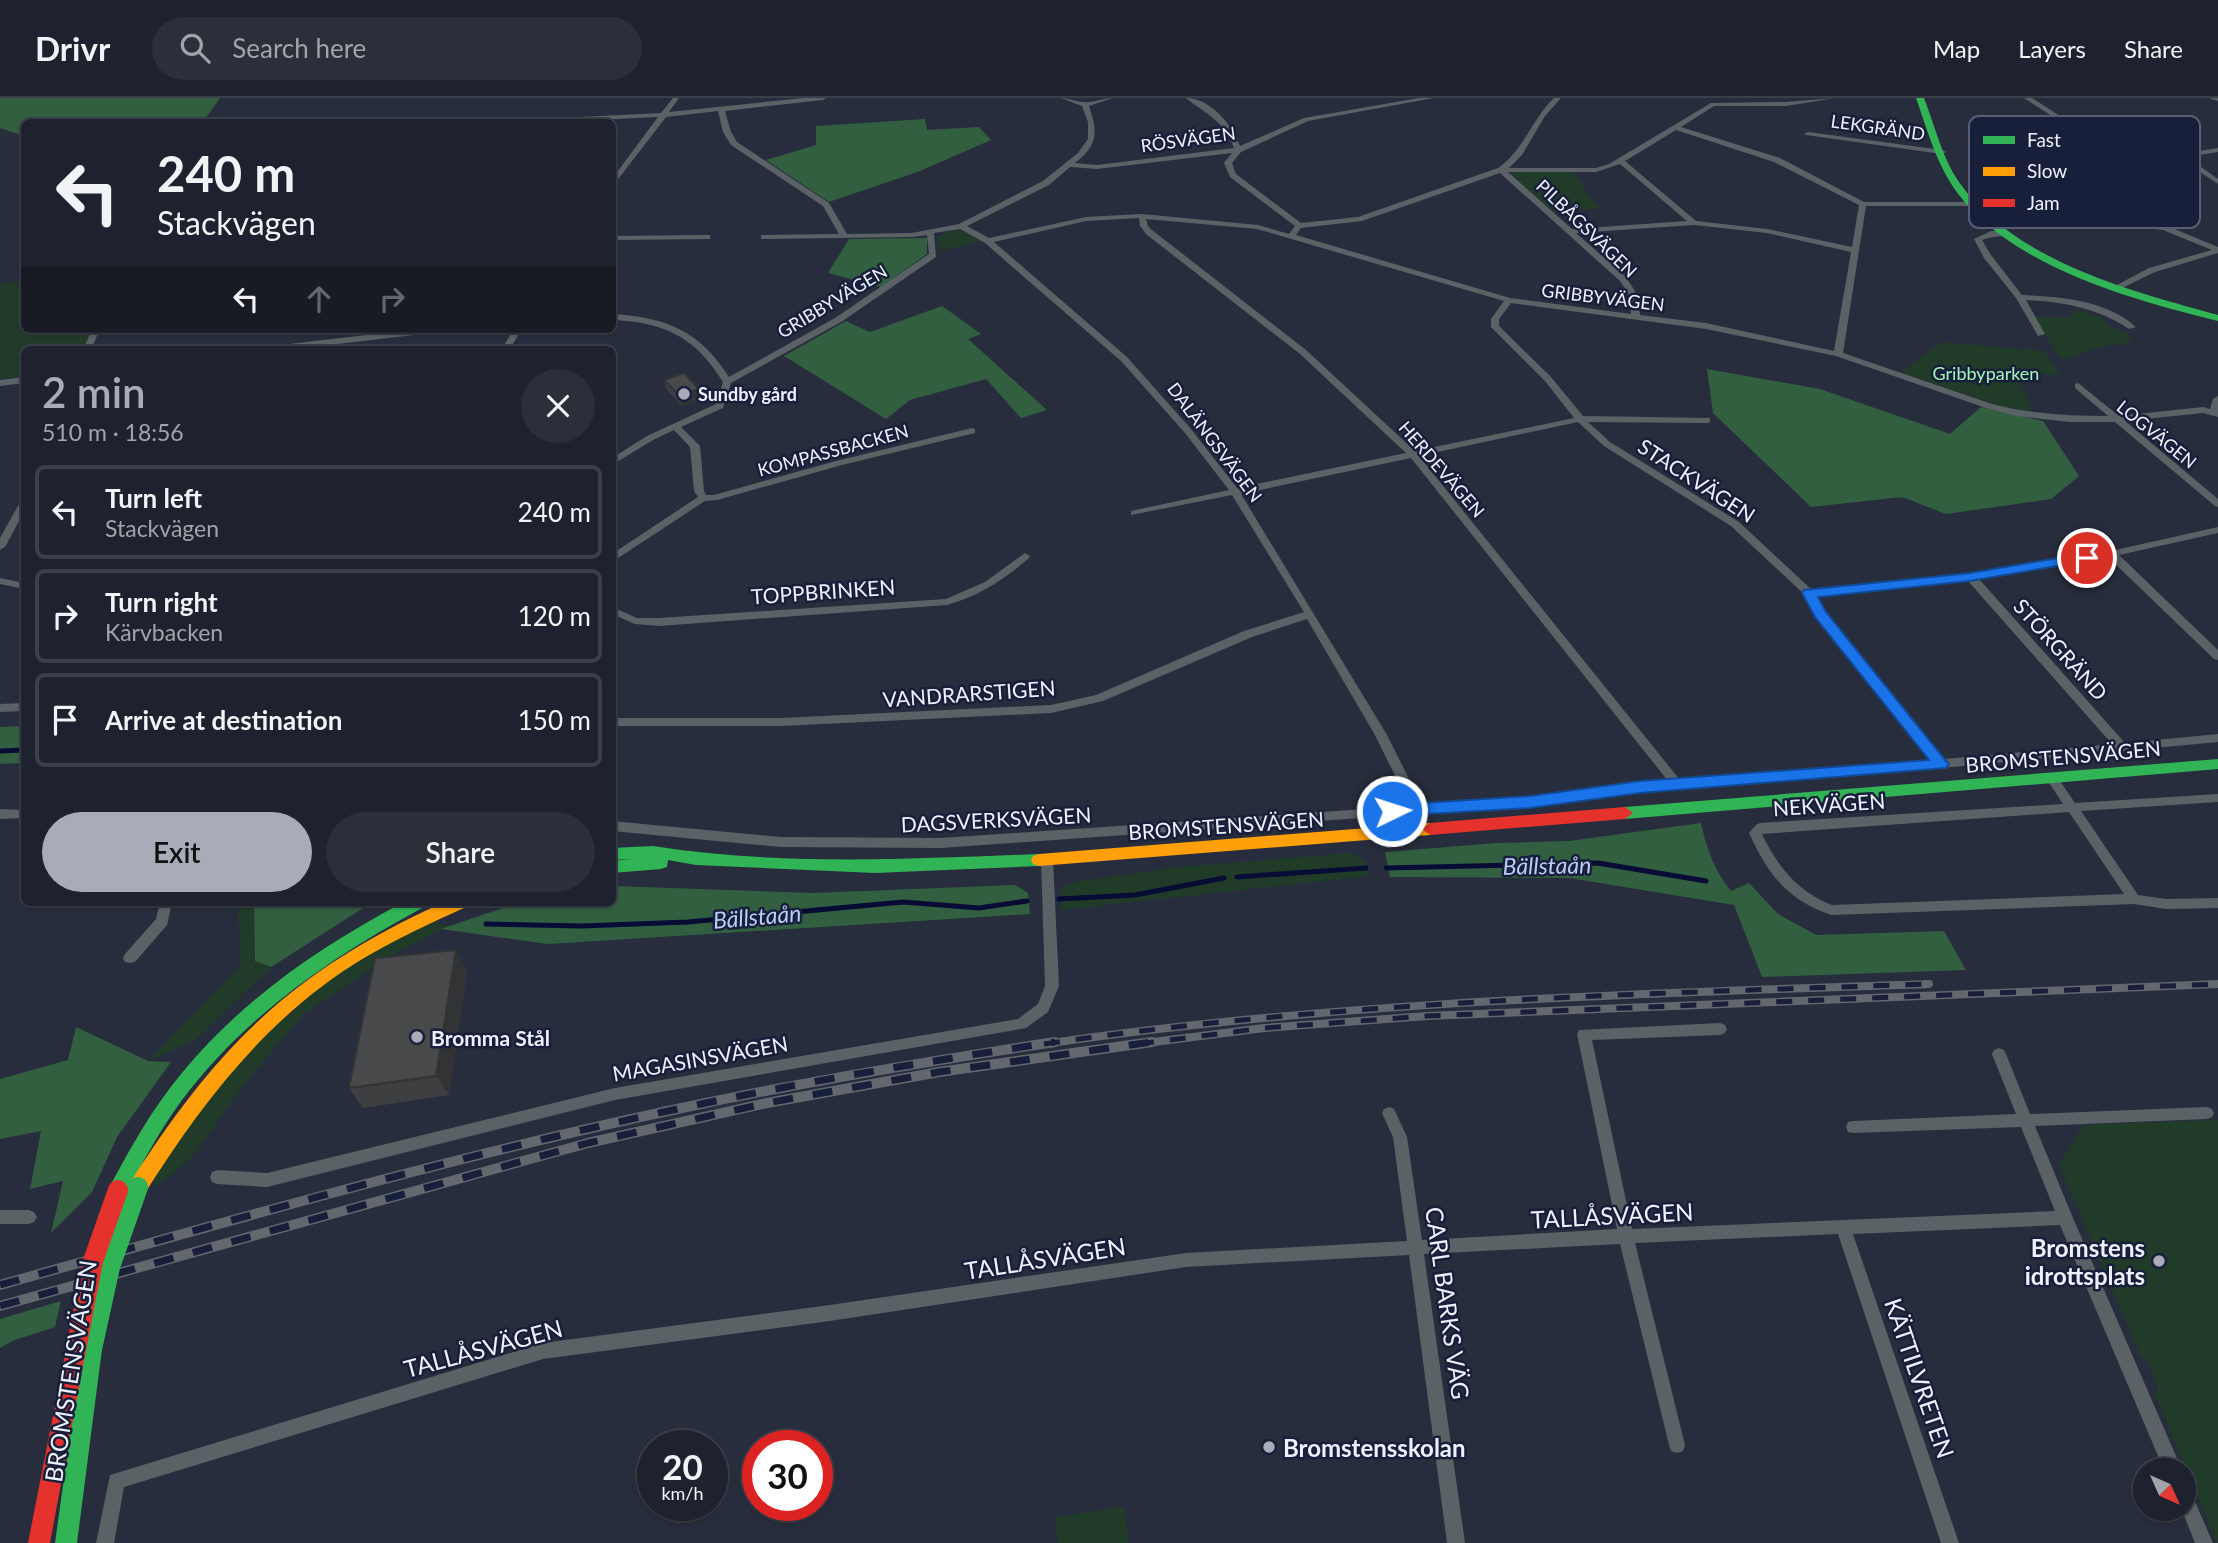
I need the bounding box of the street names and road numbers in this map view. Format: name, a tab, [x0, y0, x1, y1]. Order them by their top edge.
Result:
street label: LEKGRÄND	[1830, 110, 1926, 144]
street label: RÖSVÄGEN	[1139, 121, 1237, 157]
street label: PILBÅGSVÄGEN	[1532, 174, 1642, 282]
street label: GRIBBYVÄGEN	[773, 260, 891, 342]
street label: GRIBBYVÄGEN	[1540, 279, 1666, 315]
street label: DALÄNGSVÄGEN	[1163, 378, 1267, 506]
street label: LOGVÄGEN	[2113, 395, 2201, 473]
street label: HERDEVÄGEN	[1394, 417, 1490, 521]
street label: KOMPASSBACKEN	[755, 419, 911, 481]
street label: STACKVÄGEN	[1634, 433, 1760, 527]
street label: TOPPBRINKEN	[750, 573, 896, 609]
street label: STÖRGRÄND	[2009, 593, 2113, 705]
street label: VANDRARSTIGEN	[882, 674, 1056, 712]
street label: BROMSTENSVÄGEN	[1964, 735, 2162, 777]
street label: NEKVÄGEN	[1772, 788, 1886, 820]
street label: DAGSVERKSVÄGEN	[900, 802, 1092, 836]
street label: BROMSTENSVÄGEN	[1127, 806, 1325, 844]
street label: MAGASINSVÄGEN	[610, 1030, 790, 1086]
street label: TALLÅSVÄGEN	[1530, 1196, 1694, 1234]
street label: CARL BARKS VÄG	[1420, 1205, 1476, 1401]
street label: TALLÅSVÄGEN	[962, 1231, 1128, 1285]
street label: BROMSTENSVÄGEN	[38, 1258, 102, 1484]
street label: KÄTTILVRETEN	[1879, 1294, 1961, 1462]
street label: TALLÅSVÄGEN	[401, 1313, 565, 1383]

